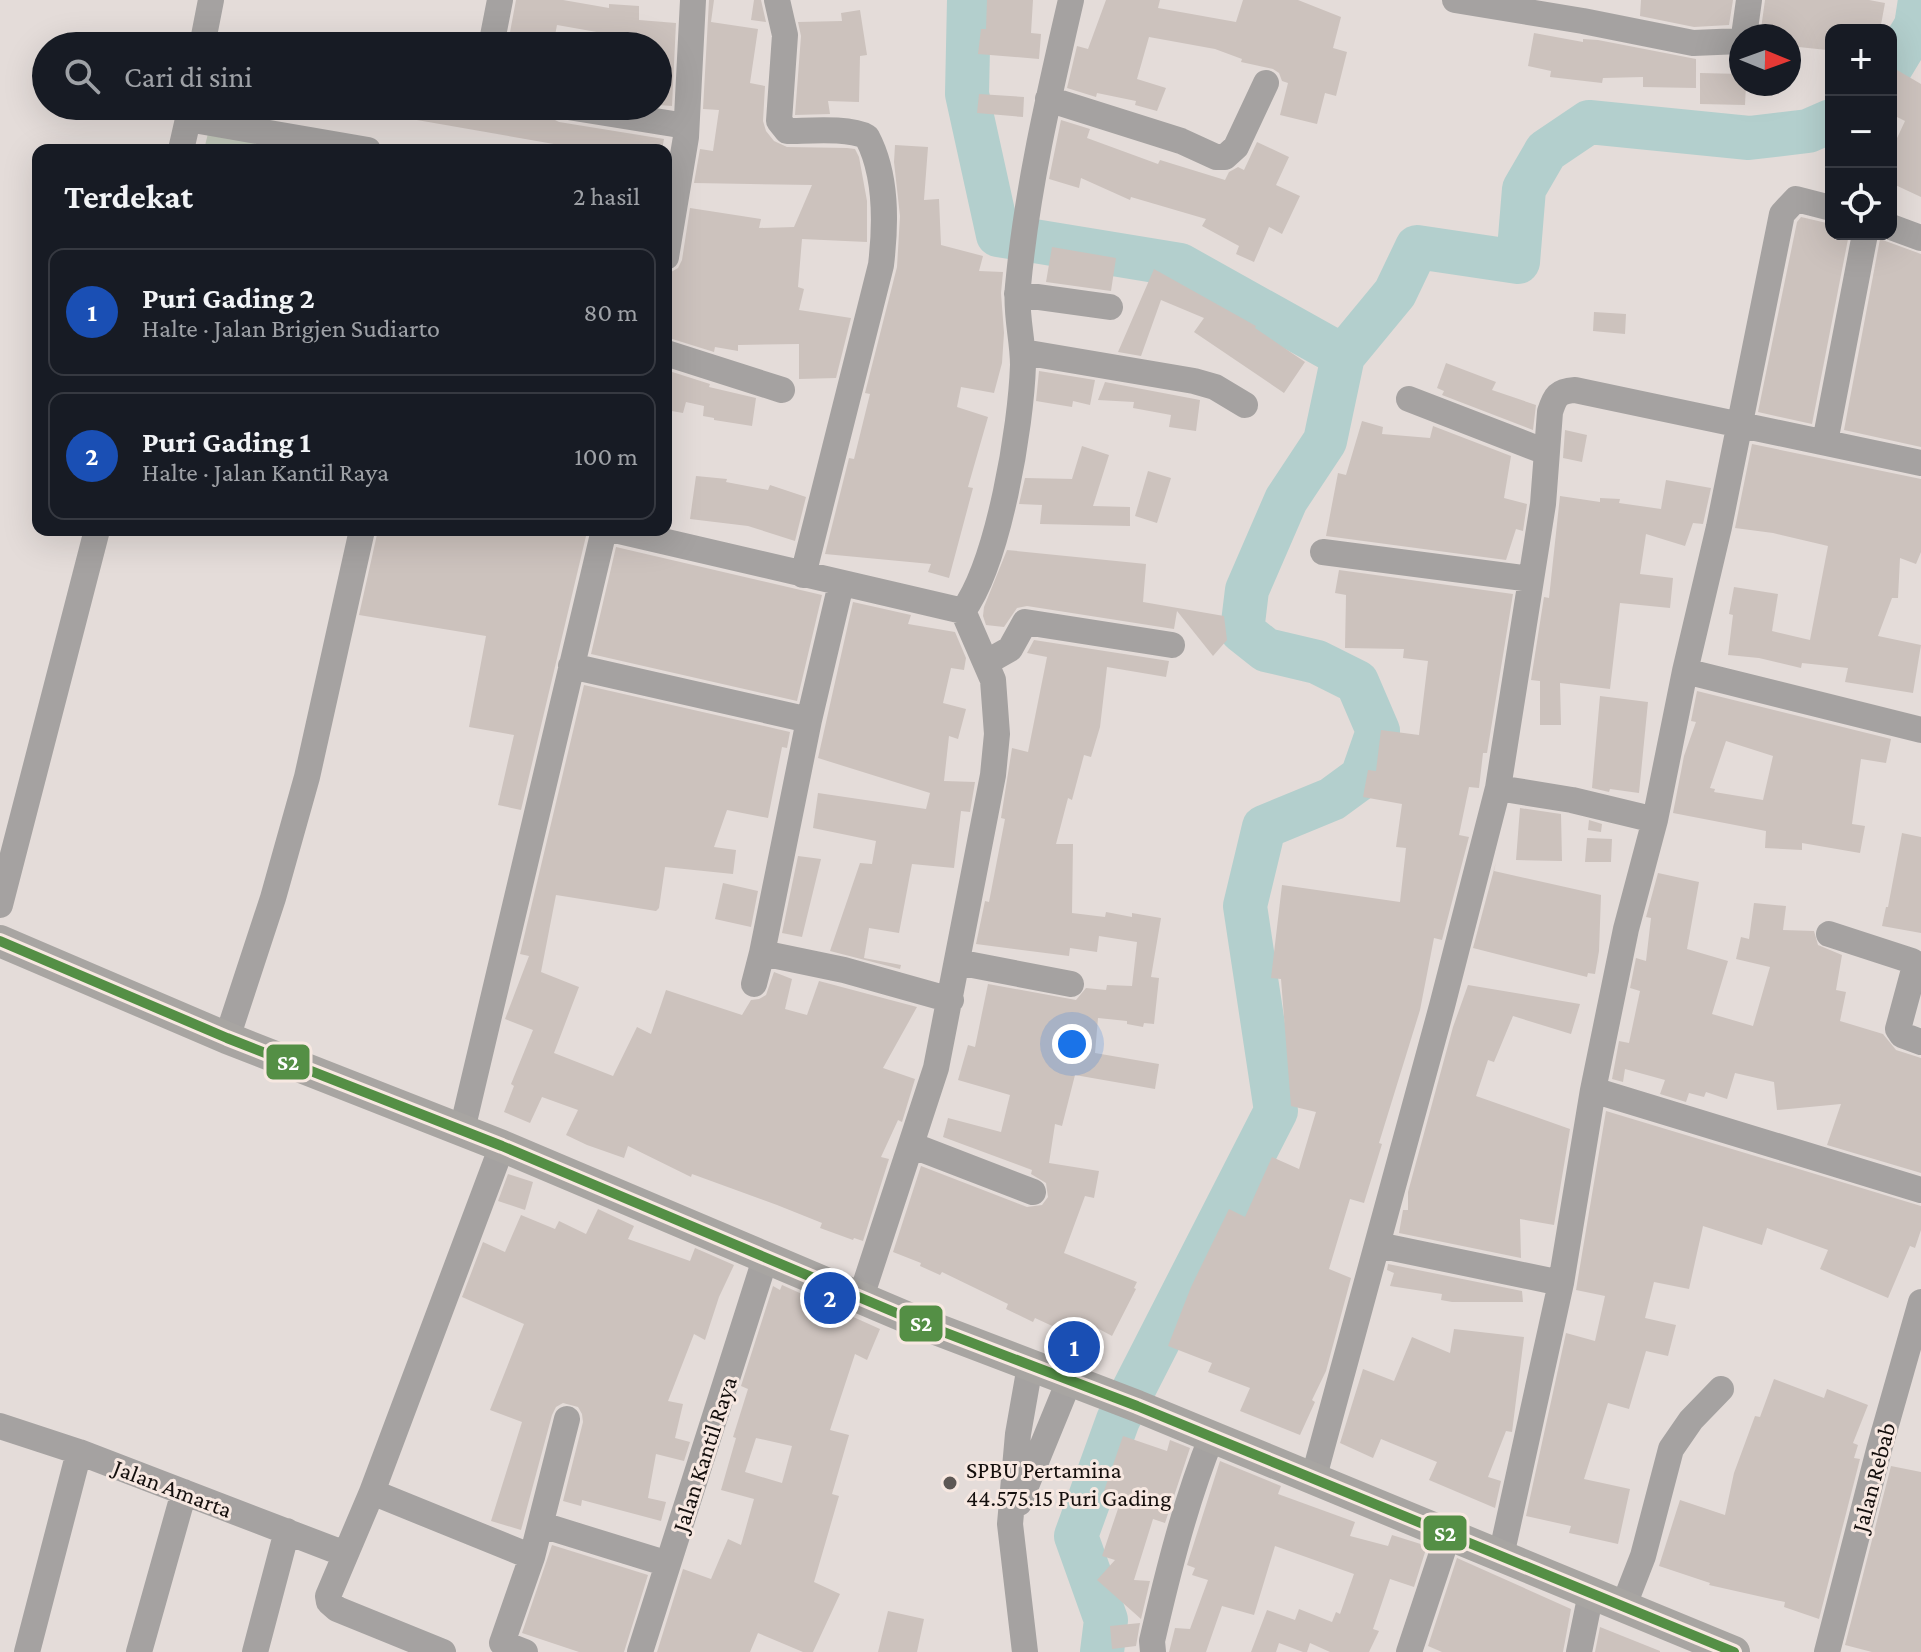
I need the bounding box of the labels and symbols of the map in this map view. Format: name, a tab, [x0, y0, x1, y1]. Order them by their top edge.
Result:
north arrow	[1729, 24, 1801, 96]
your location	[1052, 1024, 1092, 1064]
line badge: S2	[265, 1043, 311, 1081]
text: S2	[277, 1050, 299, 1075]
pin: 2	[804, 1268, 856, 1328]
line badge: S2	[898, 1304, 944, 1343]
text: S2	[910, 1311, 932, 1336]
pin: 1	[1048, 1317, 1100, 1377]
street label: Jalan Kantil Raya	[666, 1373, 742, 1537]
street label: Jalan Rebab	[1845, 1419, 1901, 1537]
street label: Jalan Amarta	[108, 1452, 236, 1523]
place label: SPBU Pertamina 44.575.15 Puri Gading	[966, 1456, 1172, 1511]
marker: SPBU Pertamina 44.575.15 Puri Gading	[941, 1474, 959, 1492]
line badge: S2	[1422, 1514, 1468, 1552]
text: S2	[1434, 1521, 1456, 1546]

